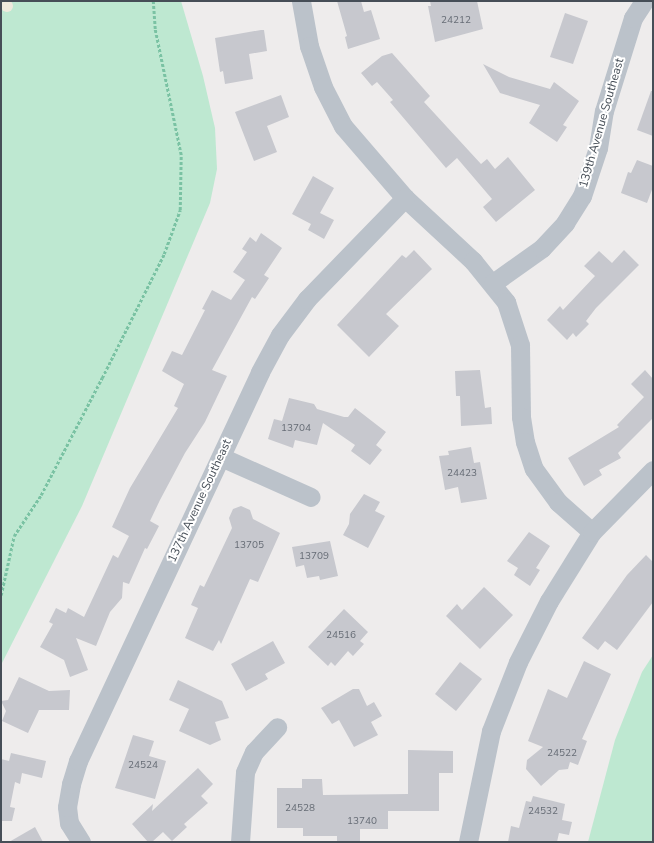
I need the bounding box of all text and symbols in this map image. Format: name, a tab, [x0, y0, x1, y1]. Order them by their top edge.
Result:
house number: 24212	[441, 15, 471, 27]
street label: 139th Avenue Southeast	[577, 57, 627, 189]
house number: 13704	[281, 423, 311, 435]
street label: 137th Avenue Southeast	[165, 437, 235, 565]
house number: 24423	[447, 468, 477, 480]
house number: 13705	[234, 540, 264, 552]
house number: 13709	[299, 551, 329, 563]
house number: 24516	[326, 630, 356, 642]
house number: 24522	[547, 748, 577, 760]
house number: 24524	[128, 760, 158, 772]
house number: 24528	[285, 803, 315, 815]
house number: 24532	[528, 806, 558, 818]
house number: 13740	[347, 816, 377, 828]

